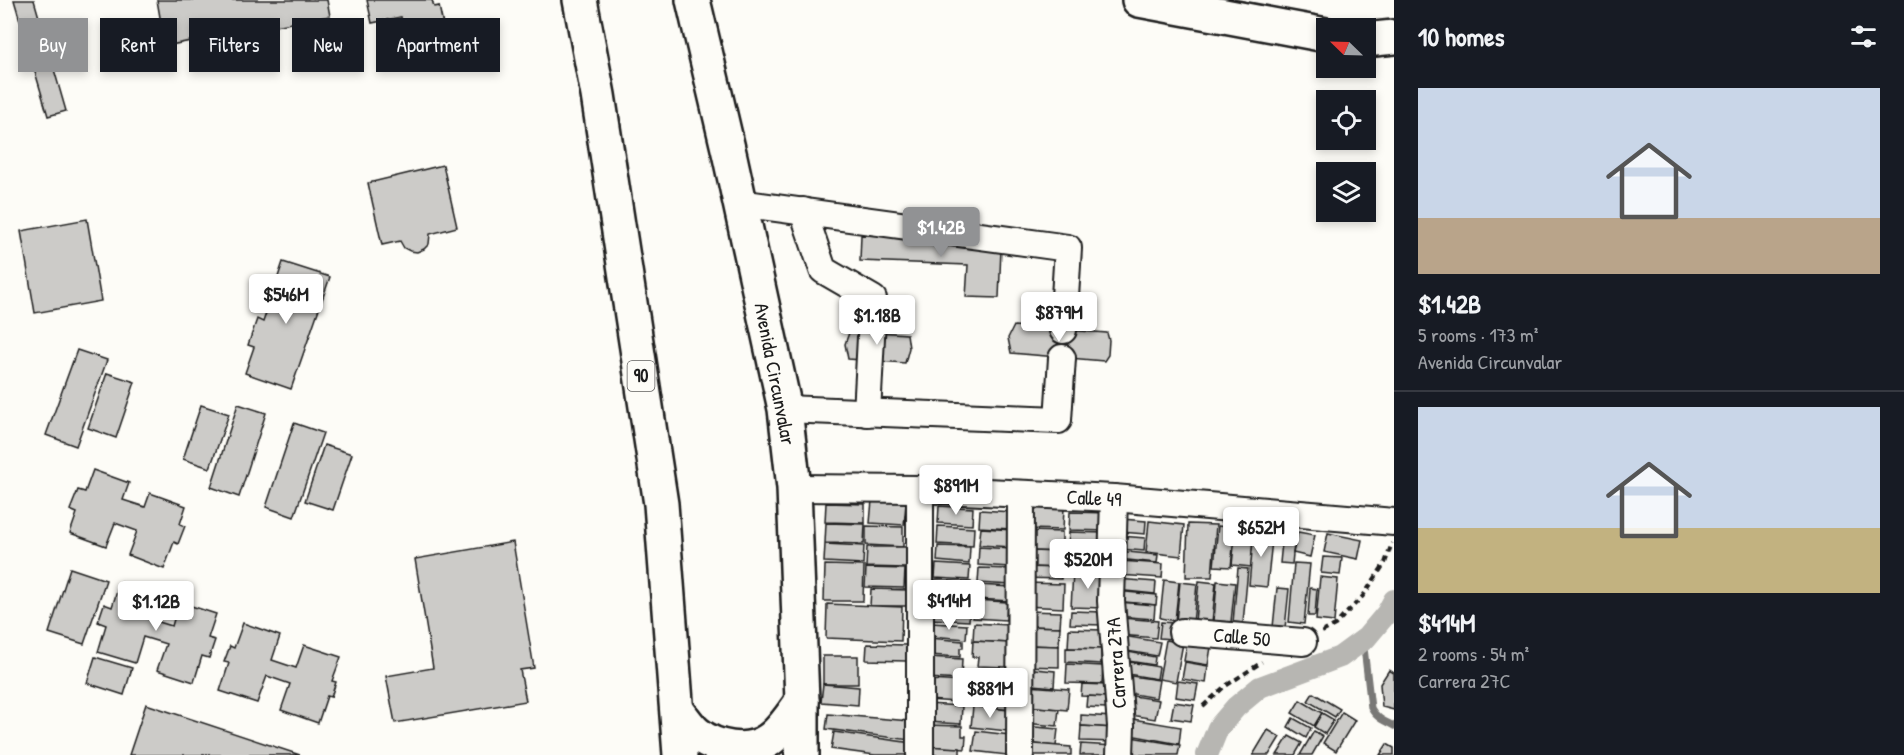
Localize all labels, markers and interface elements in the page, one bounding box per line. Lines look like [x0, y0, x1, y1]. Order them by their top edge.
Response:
chip: Buy [18, 18, 88, 72]
chip: Rent [100, 18, 177, 72]
chip: Filters [189, 18, 280, 72]
chip: New [292, 18, 364, 72]
chip: Apartment [376, 18, 500, 72]
north arrow [1316, 18, 1376, 78]
map controls [1316, 18, 1376, 222]
text: 10 homes [1418, 19, 1505, 54]
icon: filters [1847, 20, 1880, 53]
button: locate [1316, 90, 1376, 150]
icon: home [1595, 127, 1703, 235]
button: layers [1316, 162, 1376, 222]
pin: $1.42B [892, 207, 990, 258]
text: $1.42B [917, 213, 965, 240]
pin: $546M [244, 274, 328, 325]
text: $546M [263, 280, 309, 307]
text: $1.42B [1418, 286, 1481, 321]
pin: $879M [1017, 292, 1101, 343]
pin: $1.18B [828, 295, 926, 346]
text: $879M [1035, 298, 1083, 325]
street label: Avenida Circunvalar [748, 301, 803, 448]
text: $1.18B [853, 301, 901, 328]
text: 5 rooms · 173 m² [1418, 321, 1538, 348]
text: Avenida Circunvalar [1418, 348, 1562, 375]
road number: 90 [628, 361, 654, 391]
icon: home [1595, 446, 1703, 554]
pin: $891M [914, 465, 998, 516]
text: $891M [933, 471, 979, 498]
street label: Calle 49 [1066, 483, 1122, 512]
pin: $652M [1219, 507, 1303, 558]
text: $652M [1237, 513, 1285, 540]
pin: $520M [1046, 539, 1130, 590]
text: $520M [1064, 545, 1112, 572]
pin: $414M [907, 580, 991, 631]
pin: $1.12B [107, 581, 205, 632]
text: $414M [927, 586, 971, 613]
text: $1.12B [132, 587, 180, 614]
text: $414M [1418, 605, 1476, 640]
street label: Carrera 27A [1099, 616, 1132, 710]
street label: Calle 50 [1212, 621, 1272, 652]
text: 2 rooms · 54 m² [1418, 640, 1529, 667]
text: Carrera 27C [1418, 667, 1511, 694]
pin: $881M [948, 668, 1032, 719]
text: $881M [967, 674, 1013, 701]

